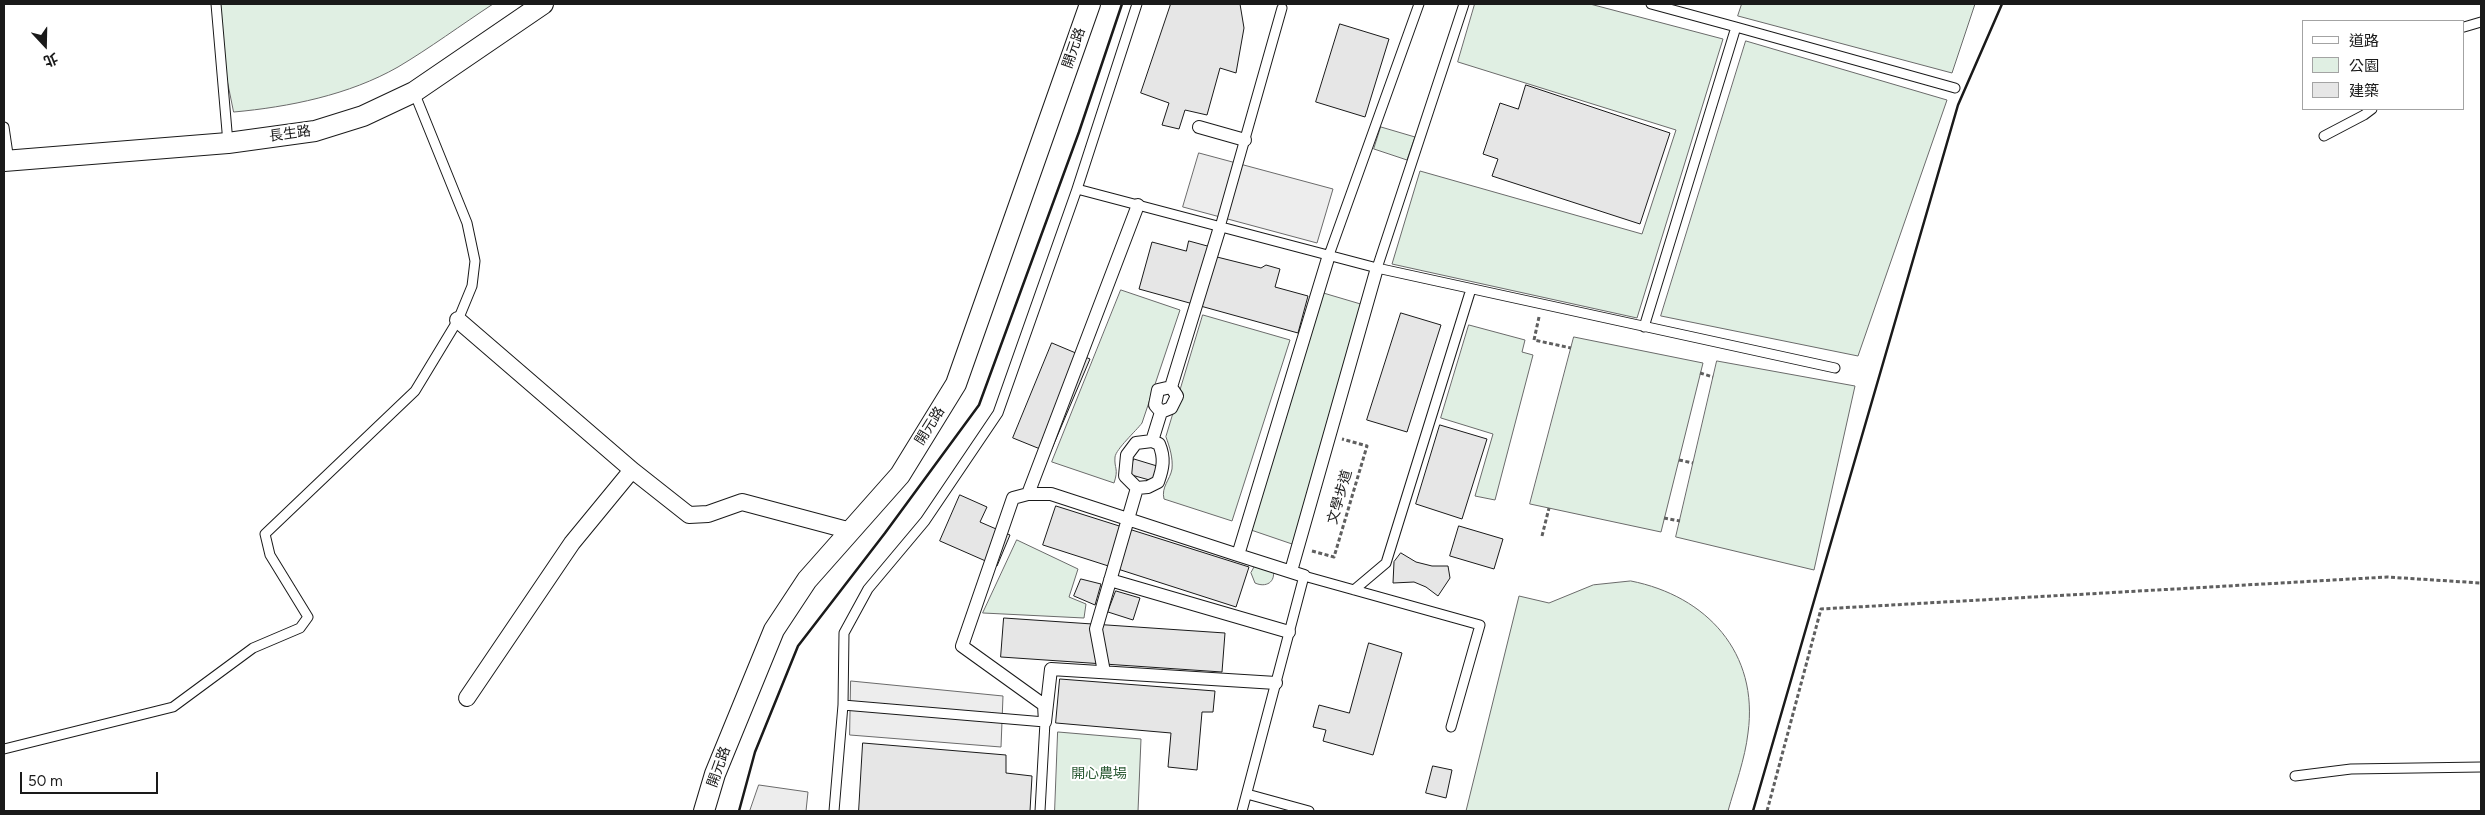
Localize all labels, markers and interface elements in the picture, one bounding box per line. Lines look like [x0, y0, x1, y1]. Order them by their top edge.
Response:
north arrow [20, 20, 70, 70]
legend [2302, 20, 2465, 110]
street label: 開元路 [1059, 25, 1089, 71]
text: 道路 [2349, 32, 2379, 50]
text: 北 [41, 49, 60, 70]
text: 公園 [2349, 57, 2379, 75]
text: 建築 [2349, 82, 2379, 100]
street label: 長生路 [268, 123, 312, 145]
street label: 開元路 [912, 404, 948, 448]
street label: 文學步道 [1324, 468, 1356, 526]
street label: 開元路 [704, 744, 734, 790]
scale bar [22, 762, 160, 794]
park label: 開心農場 [1071, 766, 1127, 782]
text: 50 m [28, 772, 63, 790]

